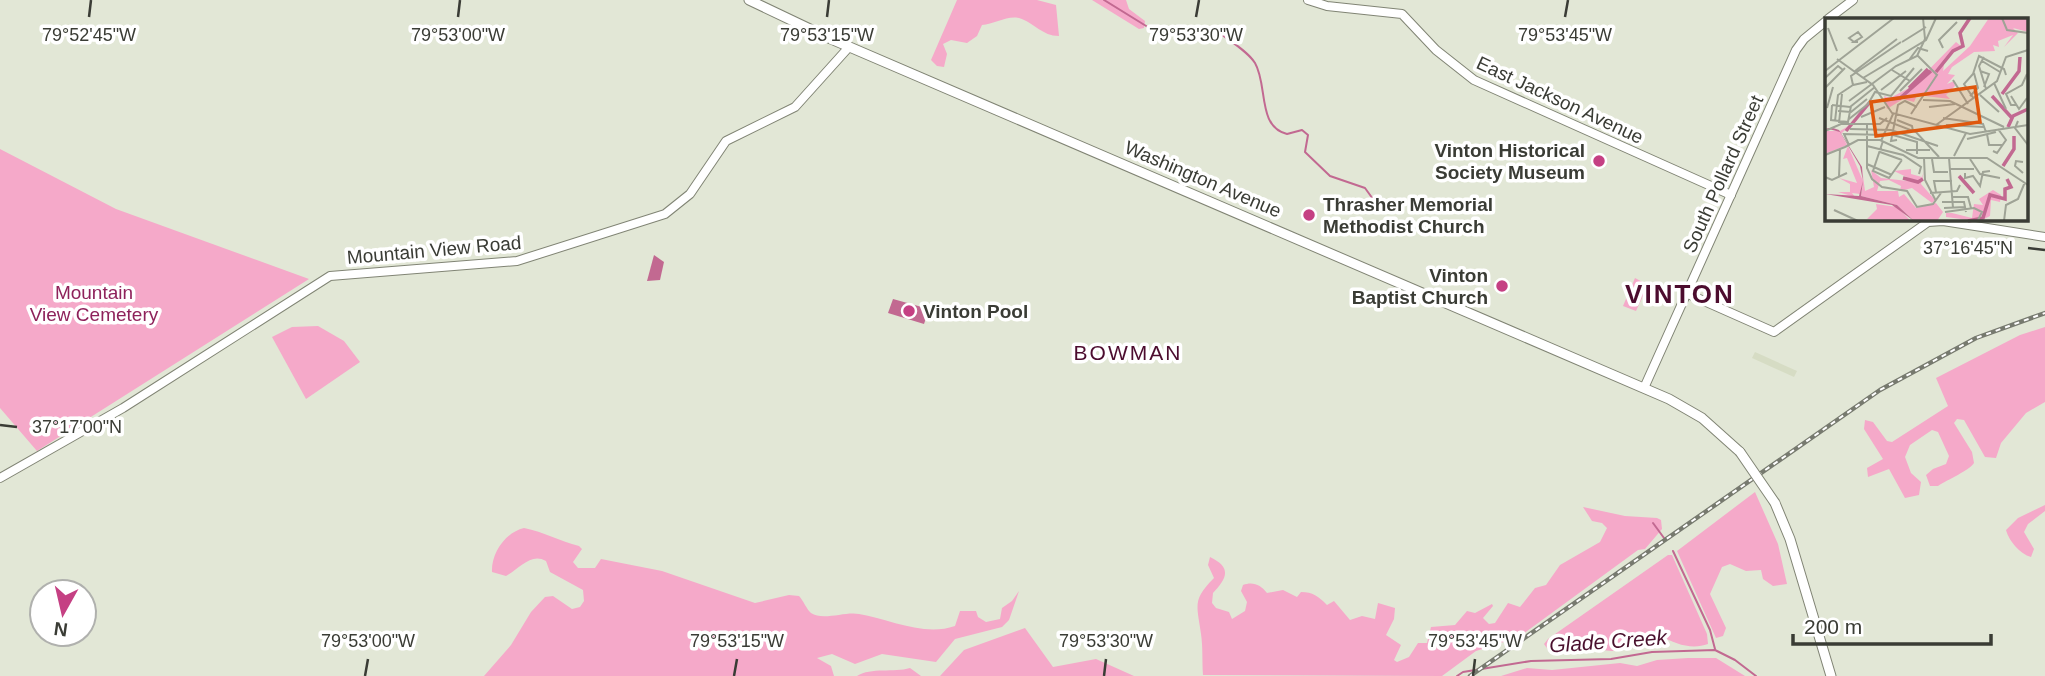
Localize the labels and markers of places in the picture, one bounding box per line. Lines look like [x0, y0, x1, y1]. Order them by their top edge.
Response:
place label: Vinton Historical Society Museum [1434, 140, 1585, 183]
marker: Vinton Historical Society Museum [1591, 153, 1607, 169]
place label: Thrasher Memorial Methodist Church [1323, 194, 1493, 237]
marker: Thrasher Memorial Methodist Church [1301, 207, 1317, 223]
place label: Vinton Baptist Church [1352, 265, 1488, 308]
marker: Vinton Baptist Church [1494, 278, 1510, 294]
place label: Vinton Pool [923, 301, 1028, 322]
marker: Vinton Pool [901, 303, 917, 319]

